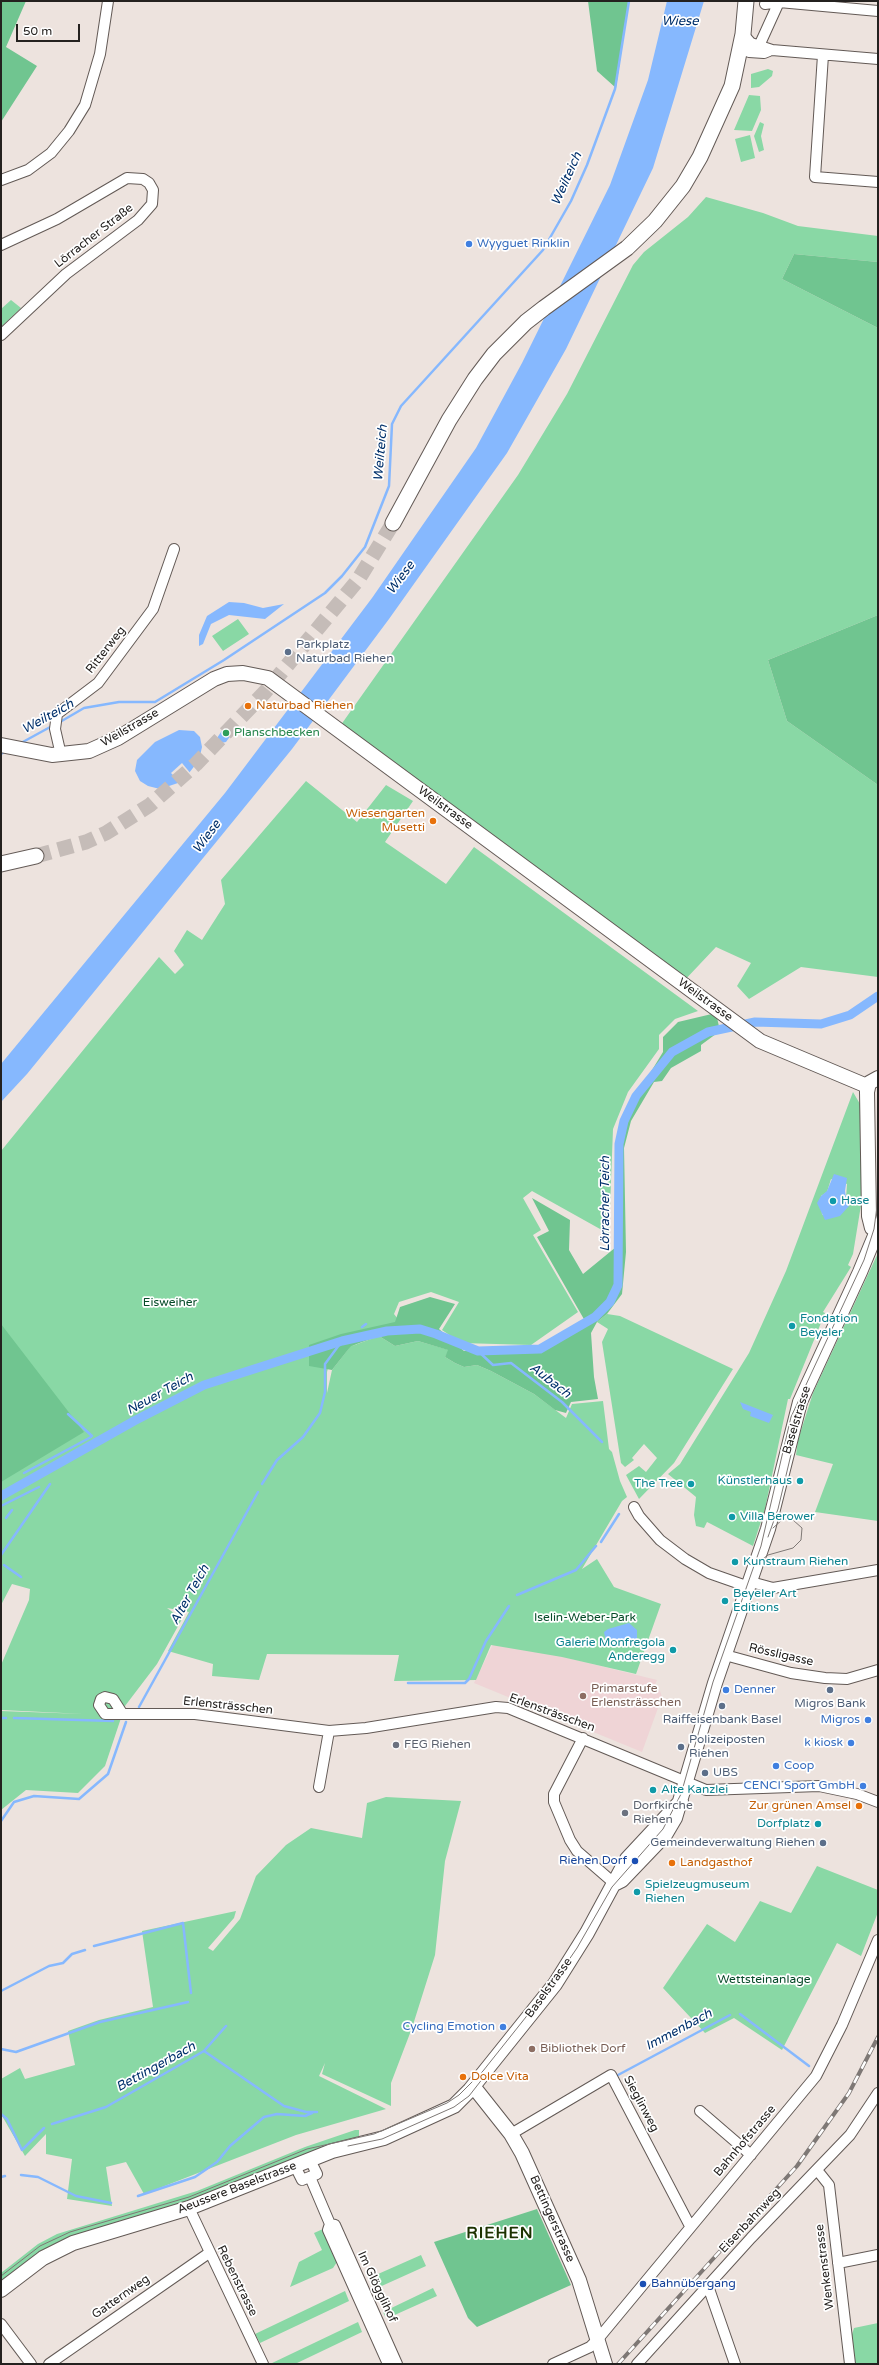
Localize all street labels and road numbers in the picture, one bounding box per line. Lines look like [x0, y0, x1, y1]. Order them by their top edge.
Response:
street label: Lörracher Straße [52, 201, 136, 271]
street label: Ritterweg [83, 624, 129, 676]
street label: Weilstrasse [99, 706, 161, 750]
street label: Weilstrasse [415, 783, 475, 833]
street label: Weilstrasse [675, 975, 735, 1025]
street label: Baselstrasse [780, 1384, 814, 1456]
street label: Rössligasse [747, 1641, 815, 1669]
street label: Erlensträsschen [507, 1691, 597, 1735]
street label: Erlensträsschen [182, 1694, 274, 1718]
street label: Baselstrasse [522, 1955, 576, 2021]
street label: Sieglinweg [620, 2073, 662, 2135]
street label: Bahnhofstrasse [711, 2102, 779, 2180]
street label: Aeussere Baselstrasse [176, 2159, 298, 2217]
street label: Bettingerstrasse [526, 2173, 578, 2265]
street label: Eisenbahnweg [716, 2186, 784, 2256]
street label: Wenkenstrasse [813, 2223, 837, 2311]
street label: Rebenstrasse [214, 2243, 260, 2319]
street label: Im Glögglihof [354, 2249, 400, 2325]
street label: Gatternweg [89, 2272, 153, 2322]

